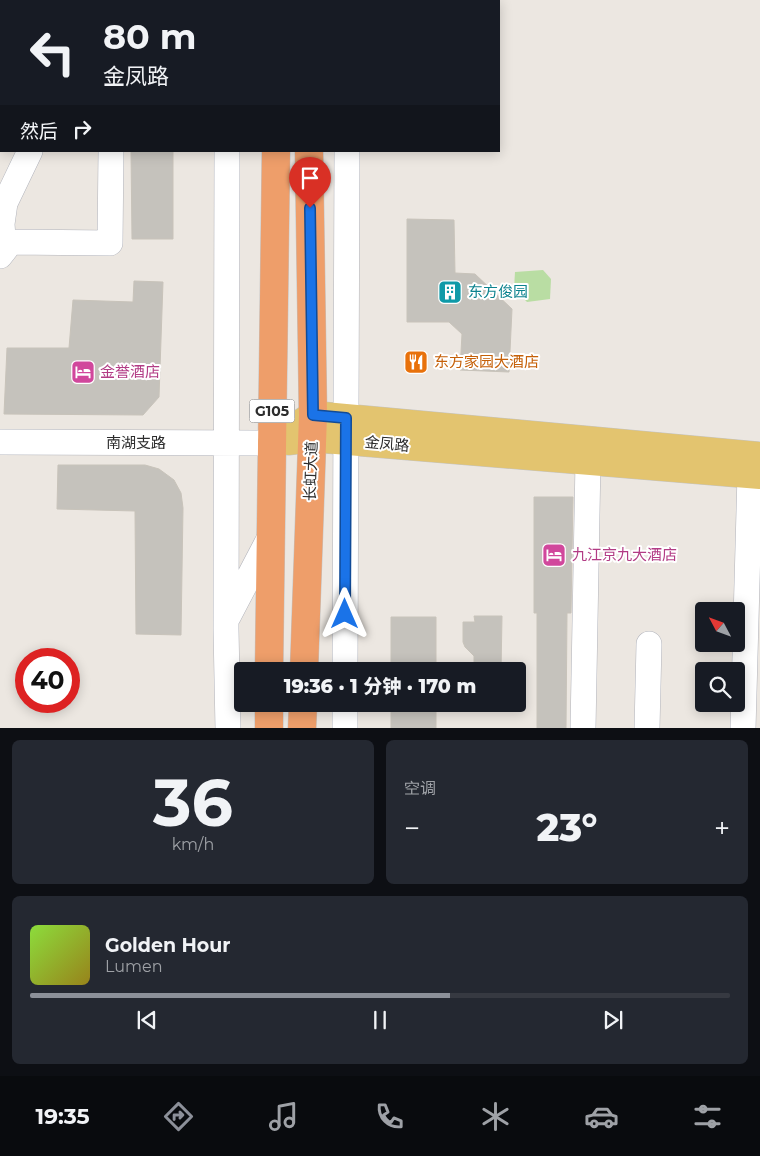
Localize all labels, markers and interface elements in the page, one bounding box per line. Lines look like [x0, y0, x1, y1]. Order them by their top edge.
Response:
text: 80 m [103, 15, 197, 58]
icon: left [20, 20, 85, 85]
text: 金凤路 [103, 63, 169, 90]
icon: right [68, 115, 96, 143]
text: 然后 [20, 120, 58, 143]
pin [289, 157, 331, 208]
icon: arrive [296, 164, 324, 192]
building icon: 东方俊园 [437, 279, 463, 305]
place label: 东方俊园 [468, 282, 528, 301]
restaurant icon: 东方家园大酒店 [403, 349, 429, 375]
place label: 东方家园大酒店 [434, 352, 539, 371]
hotel icon: 金誉酒店 [70, 359, 96, 385]
place label: 金誉酒店 [100, 362, 160, 381]
road number: G105 [250, 400, 294, 422]
street label: 金凤路 [364, 432, 410, 455]
street label: 南湖支路 [106, 433, 166, 452]
street label: 长虹大道 [300, 441, 321, 501]
hotel icon: 九江京九大酒店 [541, 542, 567, 568]
place label: 九江京九大酒店 [572, 545, 677, 564]
position arrow [318, 587, 370, 639]
north arrow [695, 602, 745, 652]
map controls [695, 602, 745, 712]
speed limit sign: 40 [15, 648, 80, 713]
button: search [695, 662, 745, 712]
text: 19:36 · 1 分钟 · 170 m [284, 675, 476, 698]
text: 36 [153, 763, 233, 842]
text: 空调 [404, 779, 436, 798]
text: 23° [537, 804, 597, 851]
text: − [404, 811, 420, 845]
text: + [714, 811, 730, 845]
text: km/h [172, 835, 214, 854]
text: Golden Hour [105, 934, 231, 957]
text: Lumen [105, 957, 163, 976]
icon: previous [133, 1006, 161, 1034]
icon: pause [366, 1006, 394, 1034]
icon: next [599, 1006, 627, 1034]
icon: directions [161, 1099, 196, 1134]
icon: music [266, 1099, 301, 1134]
icon: phone [372, 1099, 407, 1134]
icon: climate [478, 1099, 513, 1134]
icon: car [584, 1099, 619, 1134]
icon: filters [690, 1099, 725, 1134]
text: 19:35 [35, 1103, 90, 1130]

